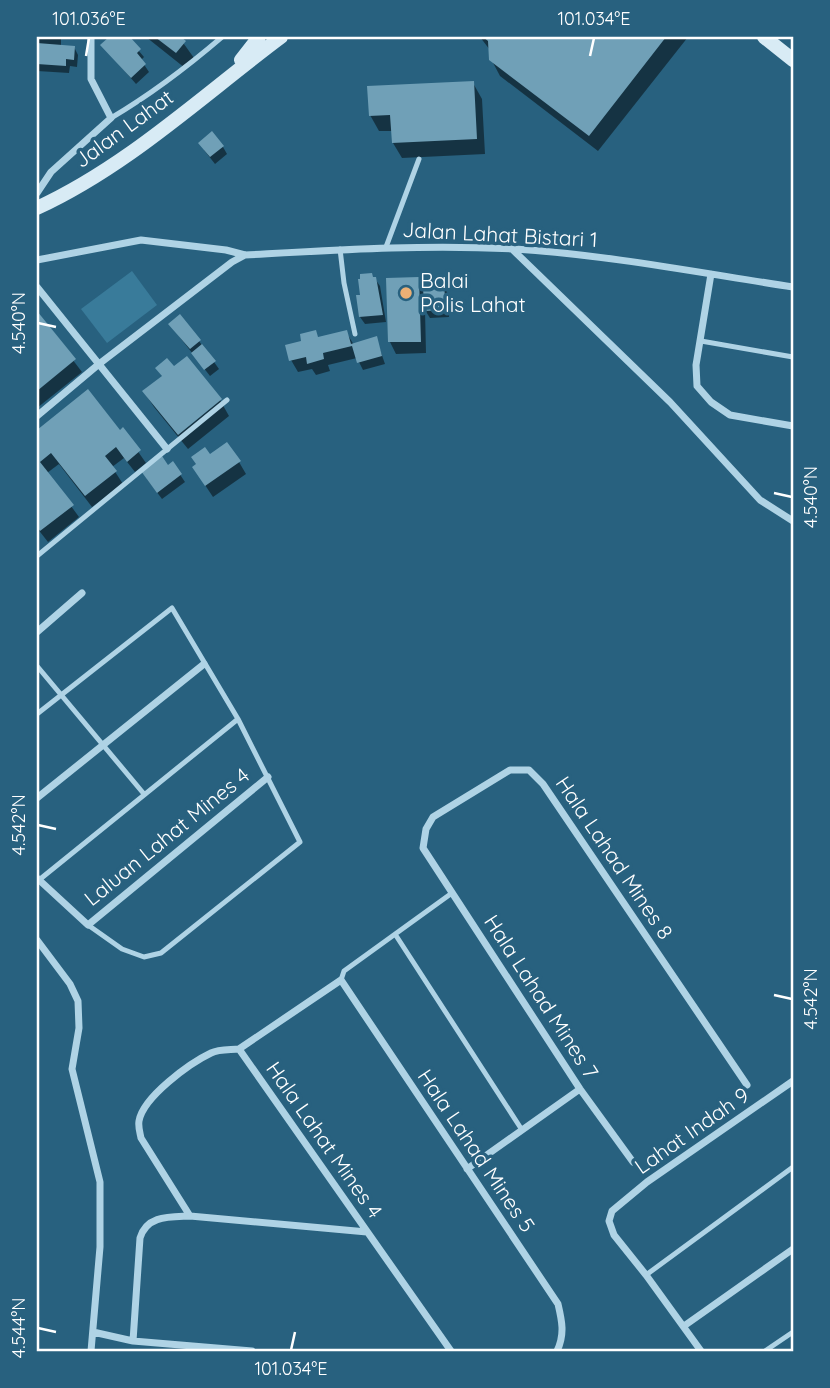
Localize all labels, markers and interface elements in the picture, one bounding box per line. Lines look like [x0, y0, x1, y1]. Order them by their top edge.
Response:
text: 101.036°E [52, 7, 126, 30]
text: 101.034°E [557, 7, 631, 30]
street label: Jalan Lahat [69, 84, 178, 173]
street label: Jalan Lahat Bistari 1 [402, 216, 598, 252]
place label: Balai Polis Lahat [420, 267, 526, 317]
marker: Balai Polis Lahat [398, 285, 414, 301]
text: 4.540°N [7, 292, 30, 354]
text: 4.540°N [799, 466, 822, 528]
street label: Laluan Lahat Mines 4 [78, 762, 254, 911]
street label: Hala Lahad Mines 8 [551, 771, 679, 944]
text: 4.542°N [7, 794, 30, 856]
street label: Hala Lahad Mines 7 [479, 910, 605, 1084]
text: 4.542°N [799, 968, 822, 1030]
street label: Hala Lahat Mines 4 [261, 1056, 389, 1223]
street label: Hala Lahad Mines 5 [413, 1064, 541, 1237]
street label: Lahat Indah 9 [629, 1081, 754, 1179]
text: 4.544°N [7, 1298, 30, 1358]
text: 101.034°E [254, 1357, 328, 1380]

